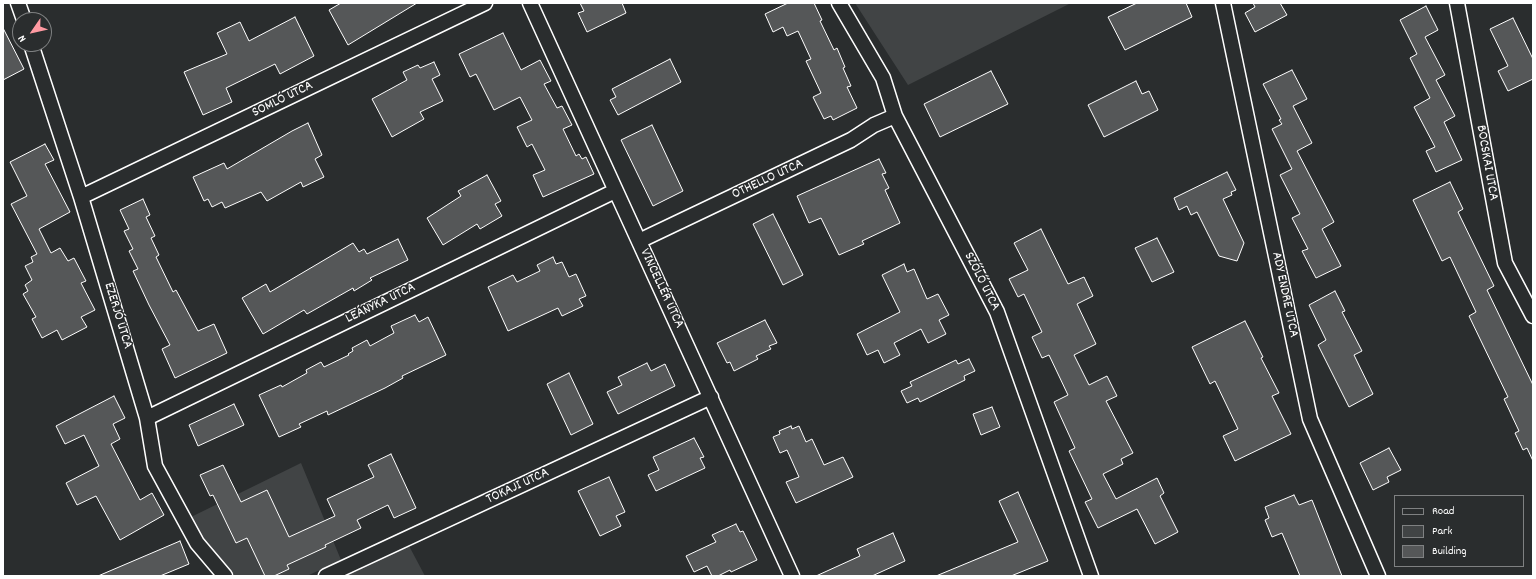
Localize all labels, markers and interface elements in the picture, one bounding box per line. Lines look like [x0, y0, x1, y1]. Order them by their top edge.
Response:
north arrow [12, 12, 52, 52]
text: N [15, 31, 31, 45]
street label: SOMLÓ UTCA [250, 78, 316, 122]
street label: BOCSKAI UTCA [1471, 124, 1501, 202]
street label: OTHELLO UTCA [730, 156, 806, 204]
street label: VINCELLÉR UTCA [635, 246, 687, 332]
street label: SZŐLŐ UTCA [959, 250, 1003, 314]
street label: ADY ENDRE UTCA [1267, 251, 1301, 339]
street label: LEÁNYKA UTCA [343, 280, 419, 328]
street label: EZERJÓ UTCA [99, 281, 135, 351]
street label: TOKAJI UTCA [484, 465, 552, 509]
legend [1394, 495, 1524, 567]
text: Road [1432, 503, 1454, 520]
text: Park [1432, 523, 1452, 540]
text: Building [1432, 543, 1467, 560]

